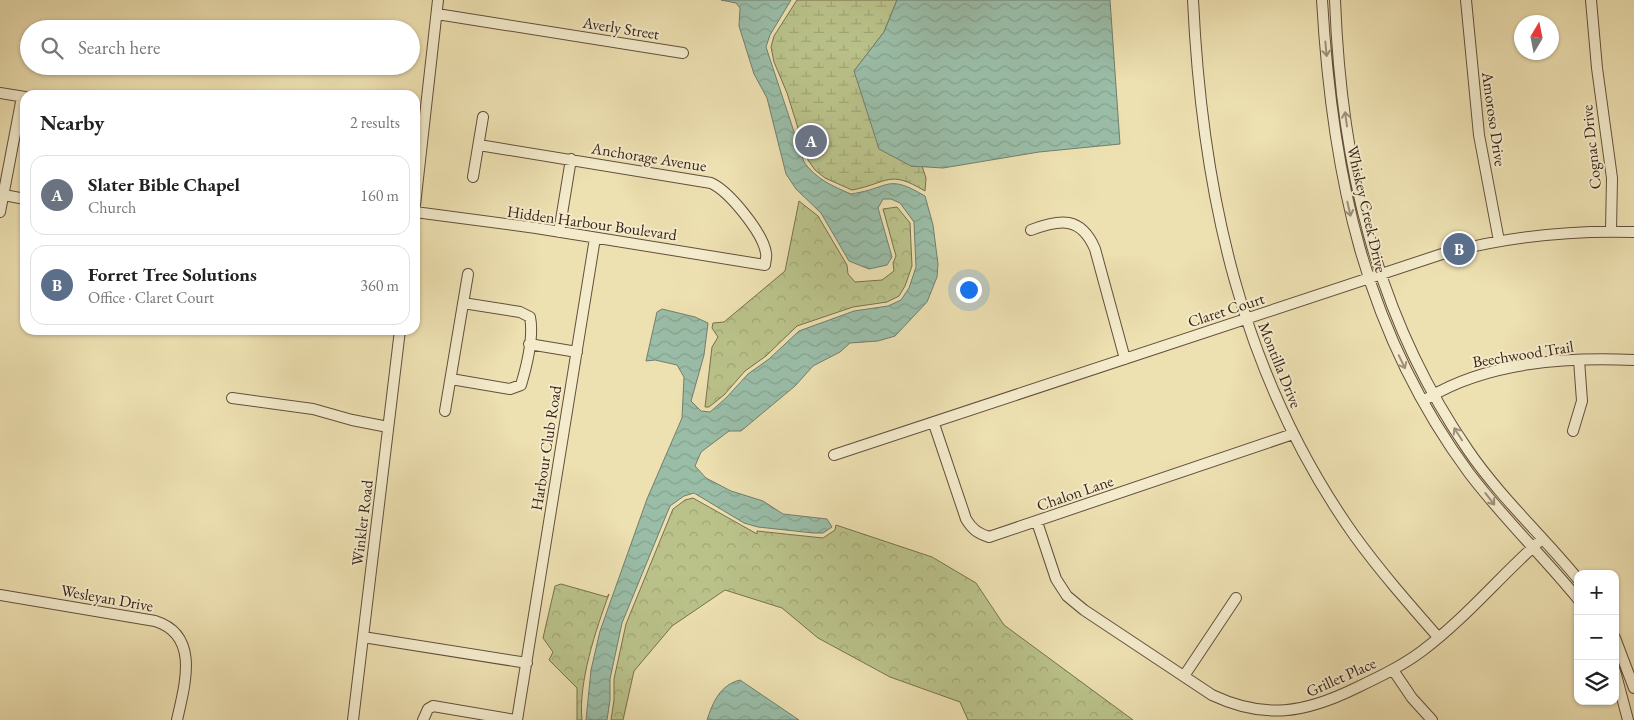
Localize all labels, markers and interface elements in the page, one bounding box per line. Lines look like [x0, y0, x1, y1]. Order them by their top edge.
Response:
street label: Averly Street [580, 11, 661, 44]
north arrow [1514, 15, 1559, 60]
search box [20, 20, 420, 75]
icon: search [38, 34, 66, 62]
text: Search here [78, 35, 160, 60]
one-way arrow [1321, 40, 1330, 56]
street label: Amoroso Drive [1477, 69, 1511, 168]
street label: Cognac Drive [1576, 104, 1606, 190]
text: Nearby [40, 109, 104, 136]
one-way arrow [1341, 111, 1351, 127]
text: 2 results [350, 112, 400, 133]
pin: A [795, 122, 827, 160]
street label: Anchorage Avenue [589, 137, 708, 176]
street label: Whiskey Creek Drive [1342, 143, 1392, 275]
text: Slater Bible Chapel [88, 172, 240, 197]
text: A [51, 185, 63, 206]
text: 160 m [360, 185, 399, 206]
text: Church [88, 197, 136, 218]
street label: Hidden Harbour Boulevard [506, 201, 679, 245]
one-way arrow [1345, 201, 1354, 217]
pin: B [1443, 230, 1475, 268]
text: Forret Tree Solutions [88, 262, 257, 287]
text: B [52, 275, 62, 296]
text: 360 m [360, 275, 399, 296]
your location [956, 277, 982, 303]
text: Office · Claret Court [88, 287, 214, 308]
street label: Claret Court [1185, 288, 1267, 332]
street label: Montilla Drive [1253, 319, 1307, 411]
street label: Beechwood Trail [1471, 336, 1575, 372]
one-way arrow [1398, 354, 1408, 369]
street label: Harbour Club Road [526, 383, 566, 512]
one-way arrow [1452, 427, 1463, 441]
street label: Chalon Lane [1034, 470, 1116, 516]
street label: Winkler Road [346, 478, 378, 567]
one-way arrow [1484, 492, 1495, 505]
map controls [1574, 570, 1619, 705]
button: + [1574, 570, 1619, 615]
street label: Wesleyan Drive [59, 580, 155, 616]
button: − [1574, 615, 1619, 660]
street label: Grillet Place [1303, 652, 1379, 702]
button: layers [1574, 660, 1619, 705]

